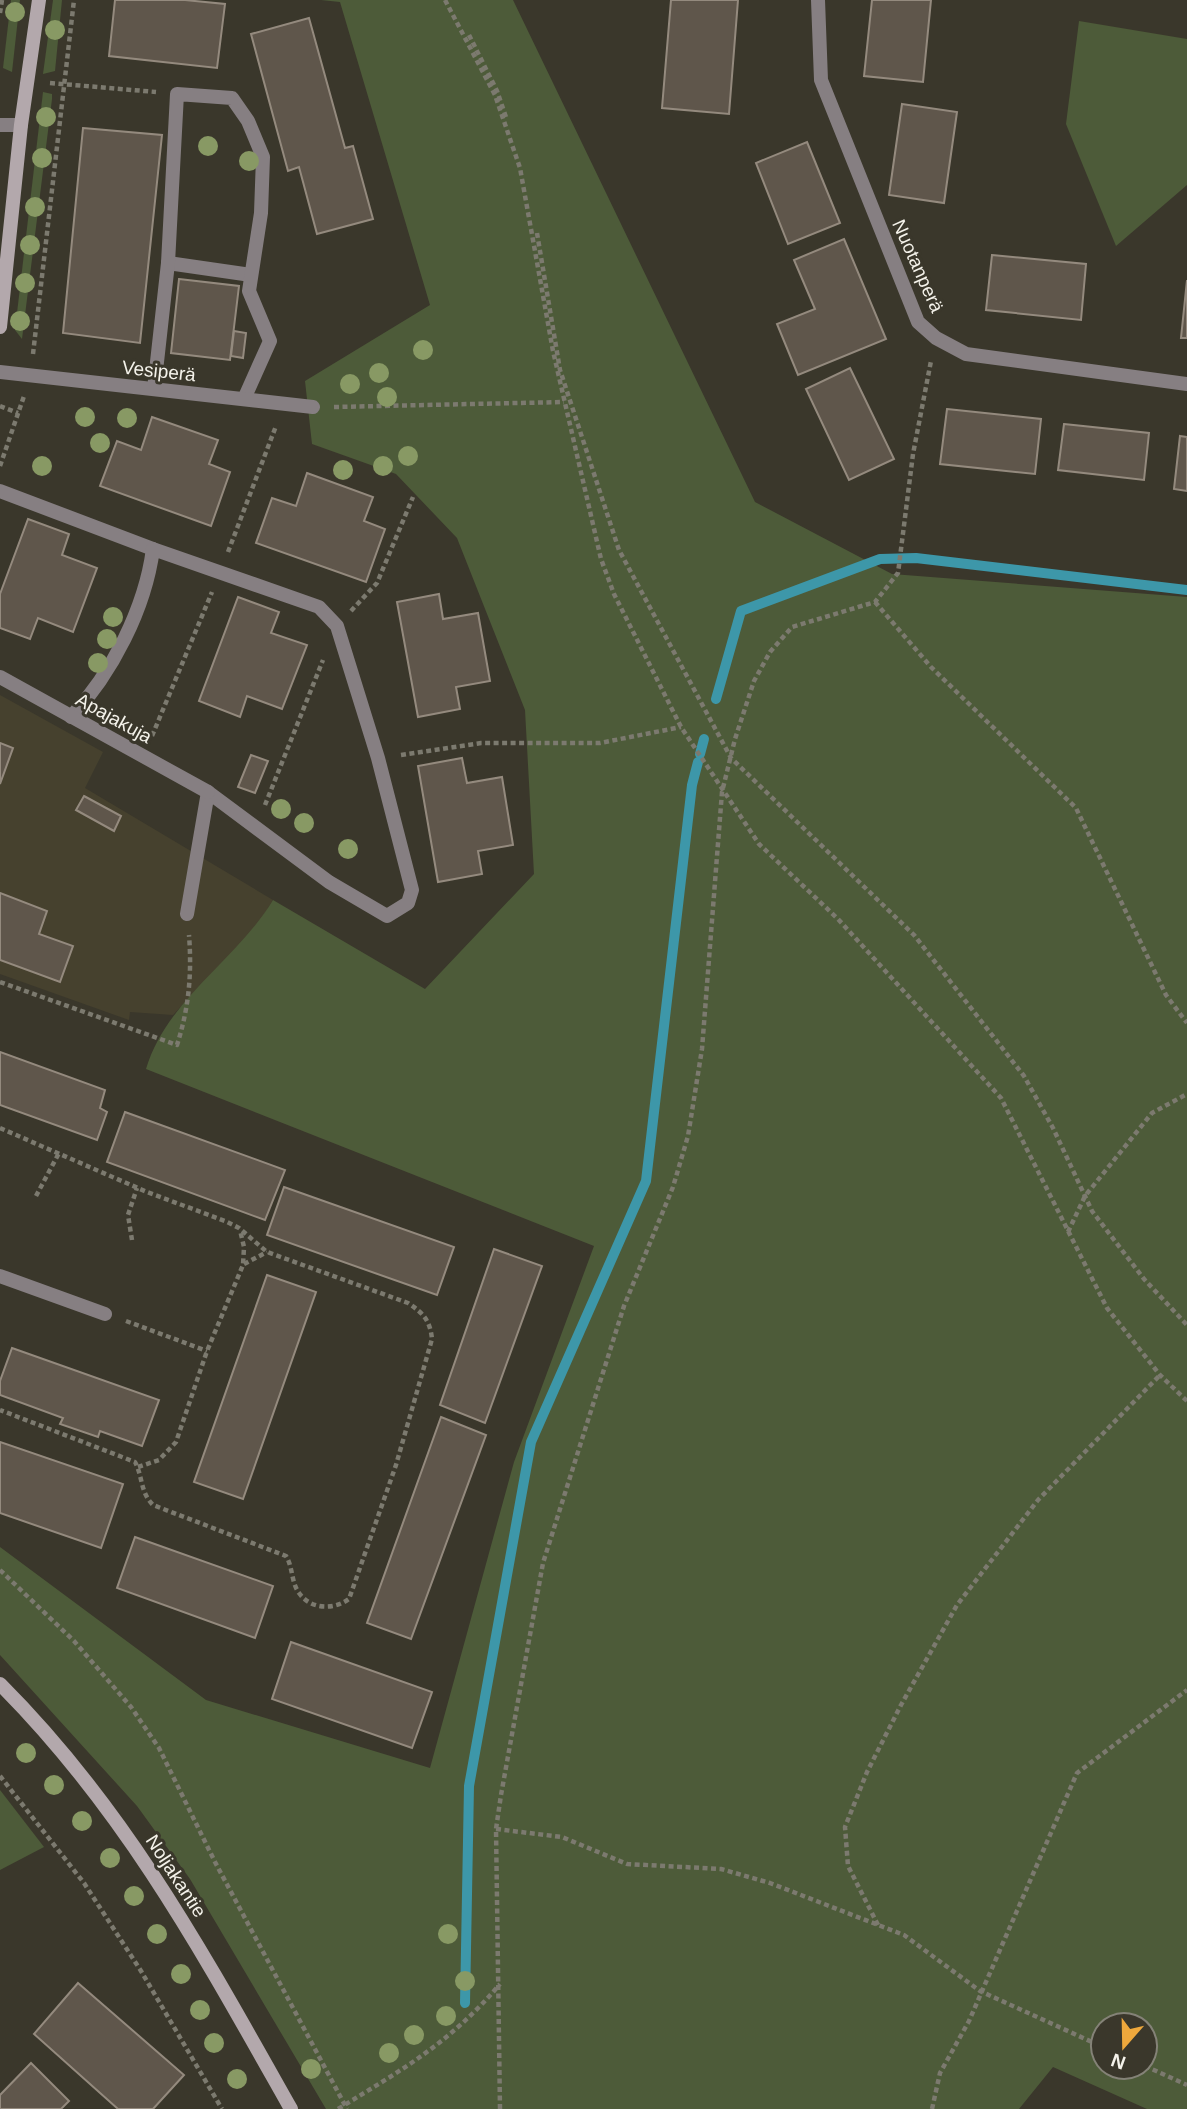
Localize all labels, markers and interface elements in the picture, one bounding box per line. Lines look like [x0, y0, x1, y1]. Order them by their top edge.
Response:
street label: Nuotanperä [888, 216, 948, 316]
street label: Vesiperä [121, 357, 197, 385]
street label: Apajakuja [72, 689, 156, 748]
street label: Noljakantie [142, 1831, 210, 1921]
north arrow [1089, 2011, 1159, 2081]
text: N [1108, 2049, 1128, 2074]

